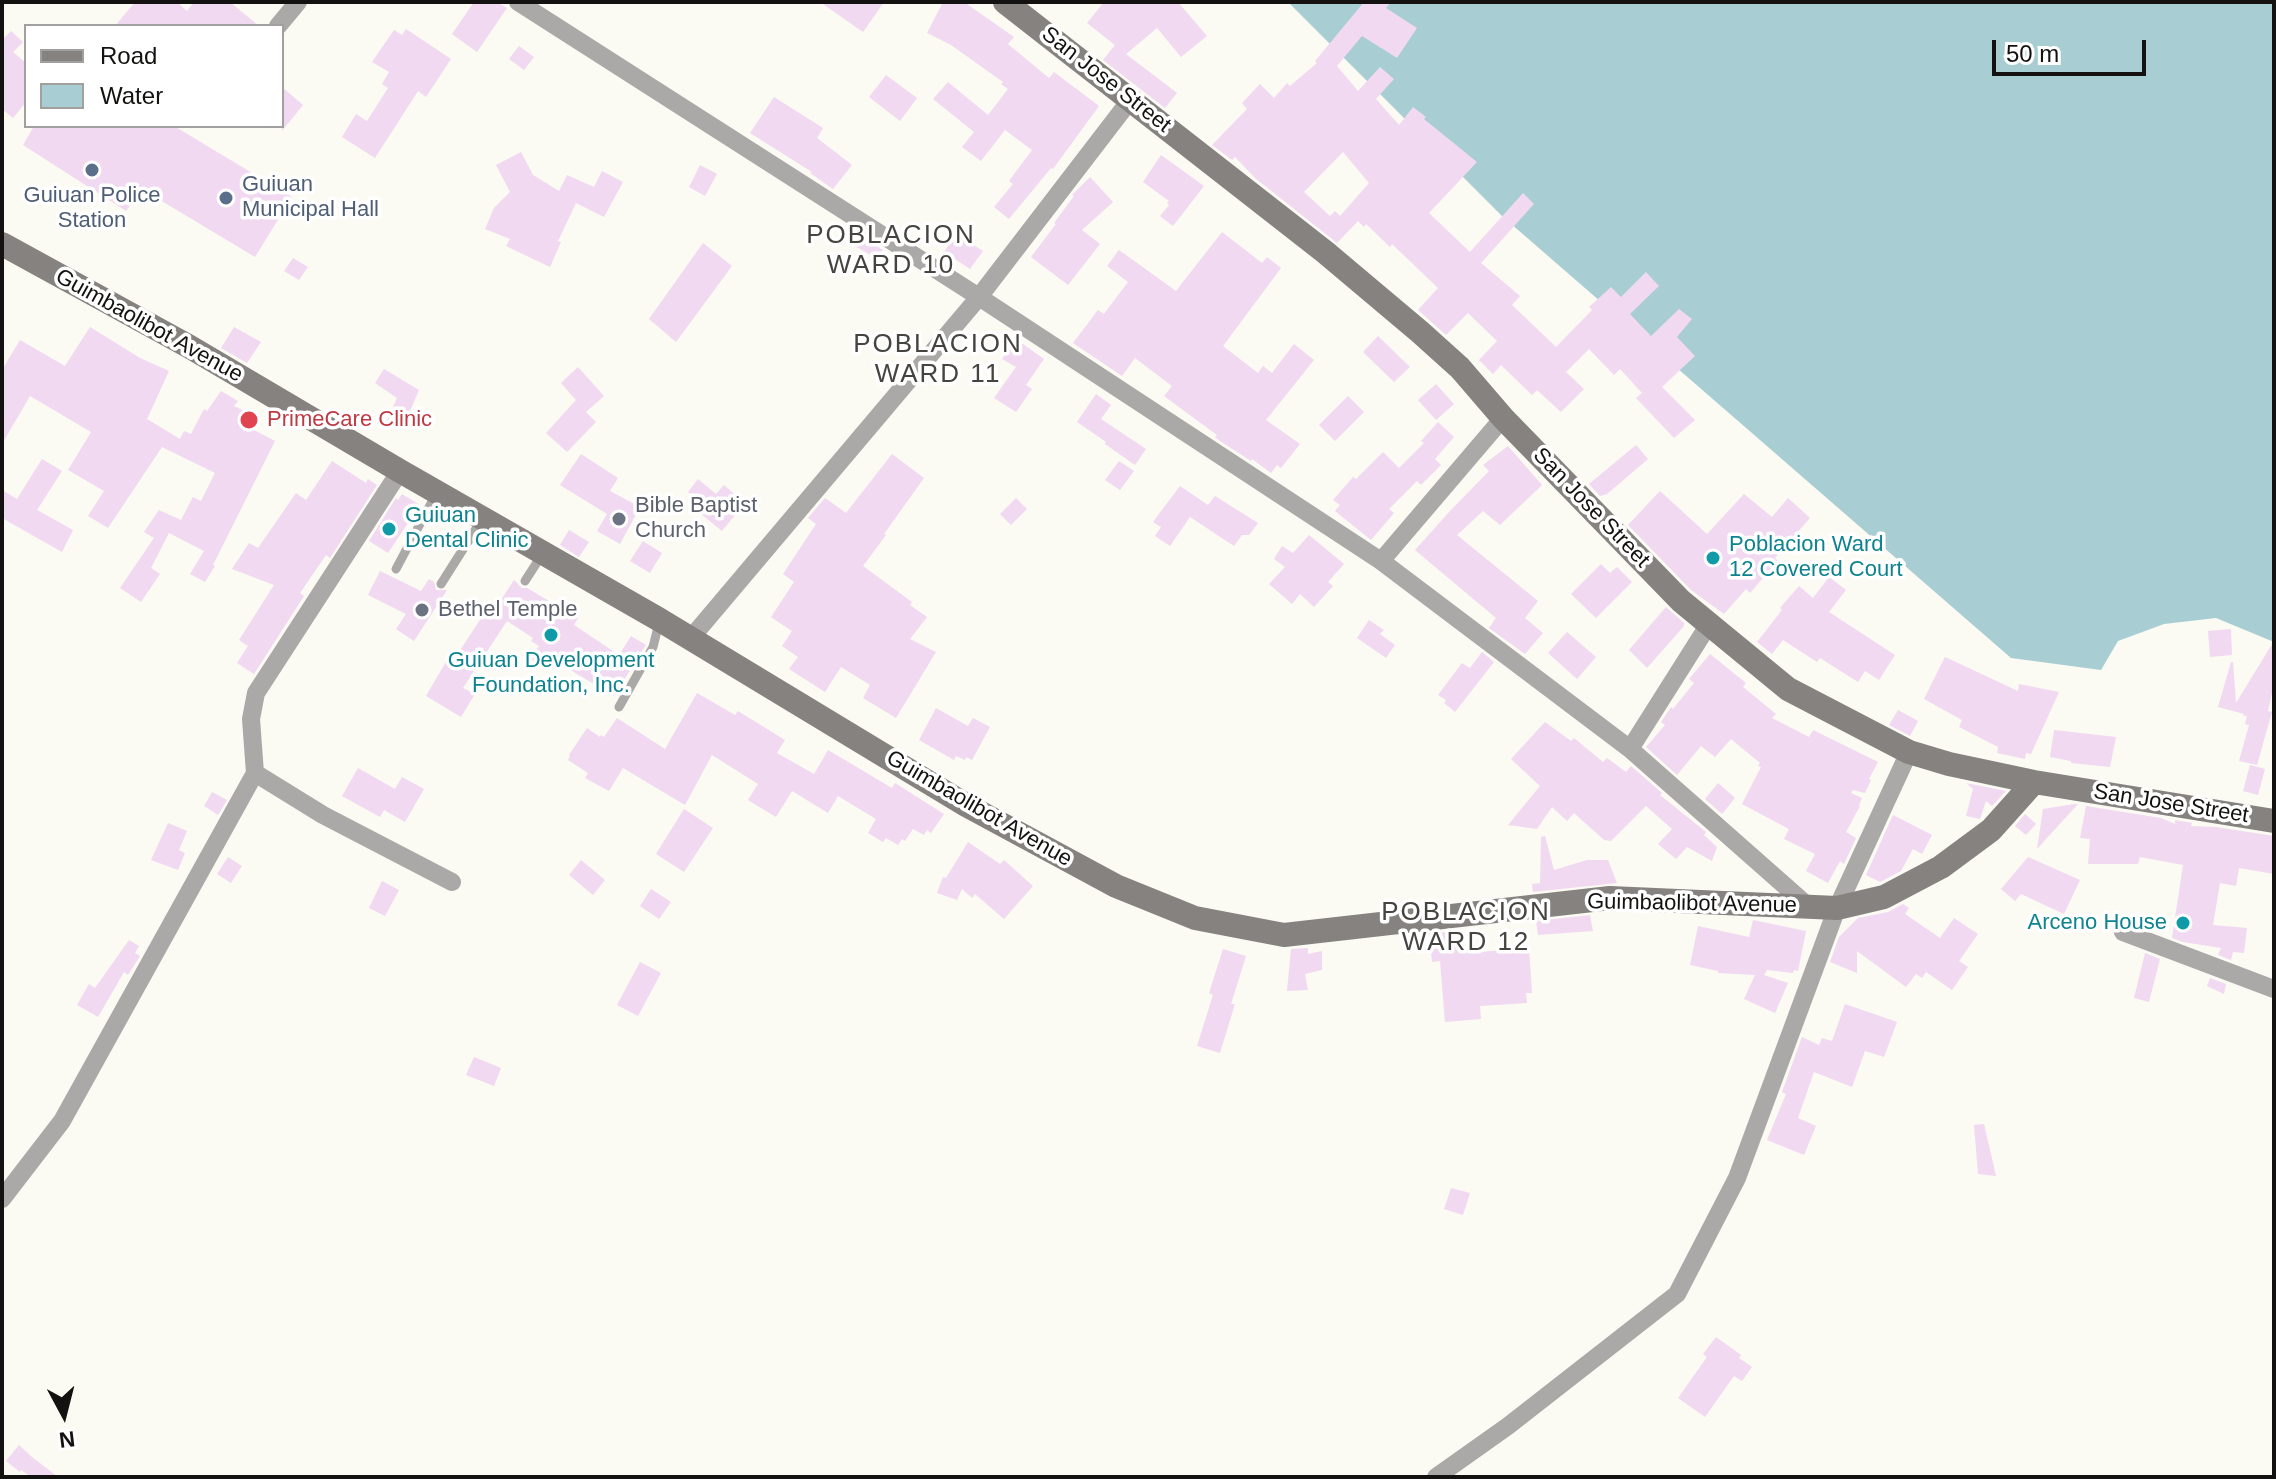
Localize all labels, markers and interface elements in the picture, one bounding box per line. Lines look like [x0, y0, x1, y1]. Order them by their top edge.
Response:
street label: San Jose Street [1036, 21, 1176, 139]
legend [24, 24, 284, 128]
scale bar [1996, 24, 2150, 74]
text: 50 m [2006, 40, 2059, 67]
text: Road [100, 42, 157, 69]
text: Water [100, 82, 163, 109]
marker: Guiuan Police Station [83, 161, 101, 179]
place label: Guiuan Municipal Hall [242, 172, 379, 224]
place label: Guiuan Police Station [24, 183, 160, 234]
marker: Guiuan Municipal Hall [217, 189, 235, 207]
district label: POBLACION WARD 10 [806, 220, 976, 282]
street label: Guimbaolibot Avenue [51, 264, 247, 388]
district label: POBLACION WARD 11 [853, 329, 1023, 390]
place label: PrimeCare Clinic [267, 407, 432, 433]
marker: PrimeCare Clinic [238, 409, 260, 431]
street label: San Jose Street [1527, 443, 1655, 573]
place label: Bible Baptist Church [635, 493, 757, 544]
place label: Guiuan Dental Clinic [405, 503, 528, 554]
marker: Bible Baptist Church [610, 510, 628, 528]
marker: Guiuan Dental Clinic [380, 520, 398, 538]
place label: Poblacion Ward 12 Covered Court [1729, 532, 1903, 584]
marker: Poblacion Ward 12 Covered Court [1704, 549, 1722, 567]
place label: Bethel Temple [438, 597, 577, 623]
marker: Bethel Temple [413, 601, 431, 619]
marker: Guiuan Development Foundation, Inc. [542, 626, 560, 644]
place label: Guiuan Development Foundation, Inc. [448, 648, 654, 700]
street label: Guimbaolibot Avenue [881, 745, 1077, 873]
street label: San Jose Street [2092, 779, 2250, 829]
street label: Guimbaolibot Avenue [1587, 889, 1797, 919]
district label: POBLACION WARD 12 [1381, 897, 1551, 958]
place label: Arceno House [2028, 910, 2167, 936]
marker: Arceno House [2174, 914, 2192, 932]
north arrow [24, 1375, 104, 1455]
text: N [58, 1426, 76, 1453]

